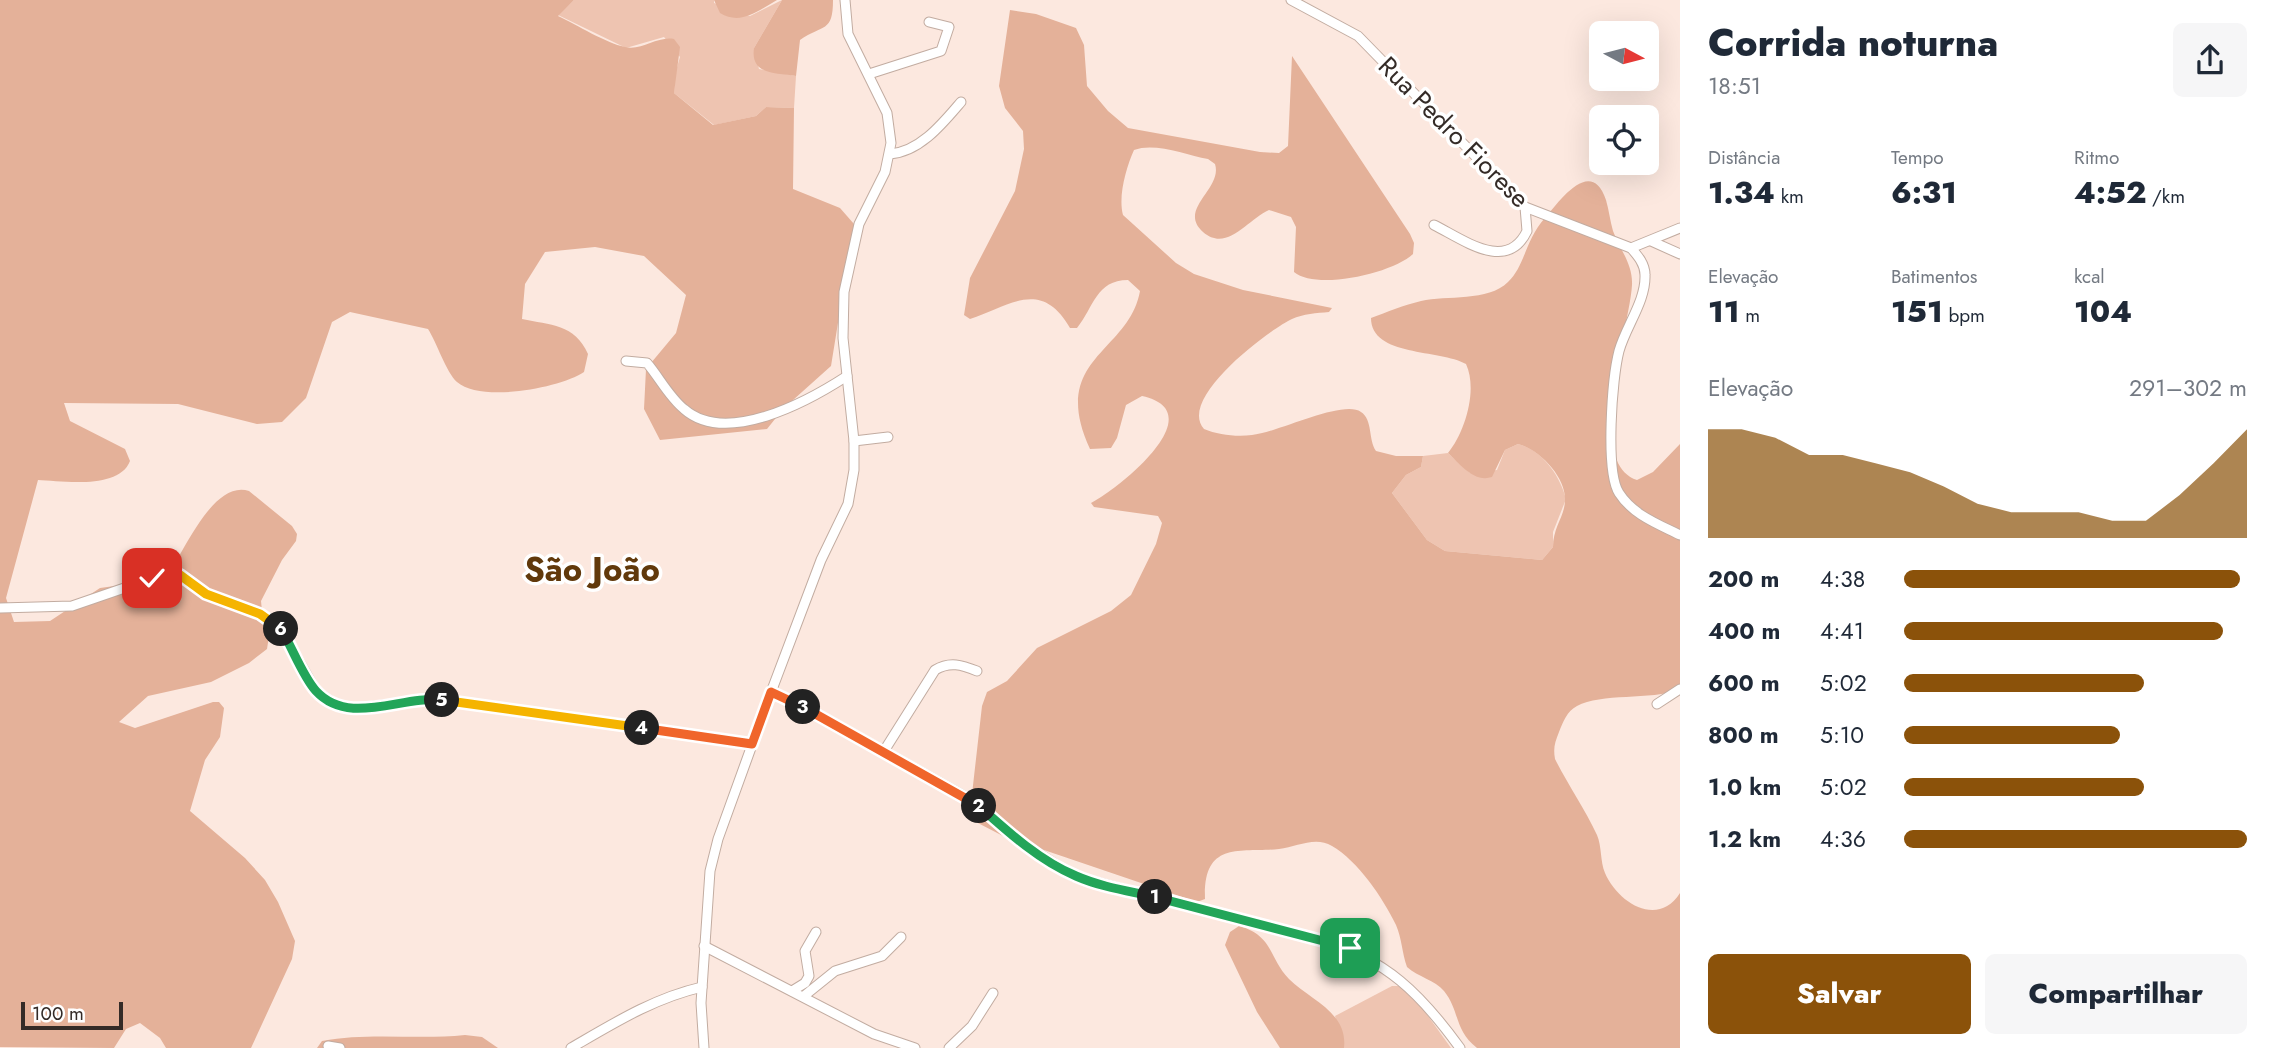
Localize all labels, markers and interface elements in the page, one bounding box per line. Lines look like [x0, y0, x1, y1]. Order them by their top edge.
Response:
text: Corrida noturna [1708, 15, 1998, 70]
north arrow [1589, 21, 1659, 91]
map controls [1589, 21, 1659, 175]
button: share [2173, 23, 2247, 97]
street label: Rua Pedro Fiorese [1370, 48, 1538, 216]
text: 18:51 [1708, 69, 1761, 103]
button: locate [1589, 105, 1659, 175]
text: Distância [1708, 144, 1780, 171]
text: Tempo [1891, 144, 1944, 171]
text: Ritmo [2074, 144, 2119, 171]
text: 1.34 [1708, 171, 1775, 214]
text: 6:31 [1891, 171, 1957, 214]
text: 4:52 [2074, 171, 2146, 214]
text: km [1775, 183, 1804, 210]
text: /km [2146, 183, 2185, 210]
text: Elevação [1708, 263, 1779, 290]
text: Batimentos [1891, 263, 1977, 290]
text: kcal [2074, 263, 2105, 290]
text: 11 [1708, 290, 1740, 333]
text: 151 [1891, 290, 1943, 333]
text: 104 [2074, 290, 2132, 333]
text: m [1740, 302, 1760, 329]
text: bpm [1943, 302, 1985, 329]
text: Elevação [1708, 371, 1793, 405]
text: 291–302 m [2129, 371, 2247, 405]
district label: São João [524, 546, 660, 593]
pin [122, 548, 182, 608]
icon: check [133, 559, 171, 597]
text: 200 m [1708, 562, 1779, 596]
text: 4:38 [1820, 562, 1865, 596]
pin: 6 [264, 612, 298, 646]
text: 400 m [1708, 614, 1780, 648]
text: 4:41 [1820, 614, 1864, 648]
text: 6 [274, 615, 287, 642]
text: 600 m [1708, 666, 1780, 700]
text: 5:02 [1820, 666, 1867, 700]
pin: 5 [424, 682, 460, 718]
text: 5 [435, 686, 448, 713]
pin: 3 [786, 690, 820, 724]
text: 3 [797, 693, 808, 720]
pin: 4 [624, 710, 660, 746]
text: 4 [635, 714, 648, 741]
text: 800 m [1708, 718, 1779, 752]
text: 5:10 [1820, 718, 1864, 752]
text: 1.0 km [1708, 770, 1781, 804]
text: 5:02 [1820, 770, 1867, 804]
pin: 2 [962, 788, 996, 824]
text: 2 [972, 792, 985, 819]
text: 1.2 km [1708, 822, 1781, 856]
text: 4:36 [1820, 822, 1866, 856]
pin: 1 [1138, 880, 1172, 914]
text: 1 [1150, 883, 1159, 910]
pin [1320, 918, 1380, 978]
icon: arrive [1331, 929, 1369, 967]
button: Salvar [1708, 954, 1971, 1034]
button: Compartilhar [1985, 954, 2247, 1034]
scale bar [21, 999, 122, 1031]
text: 100 m [32, 1000, 84, 1027]

